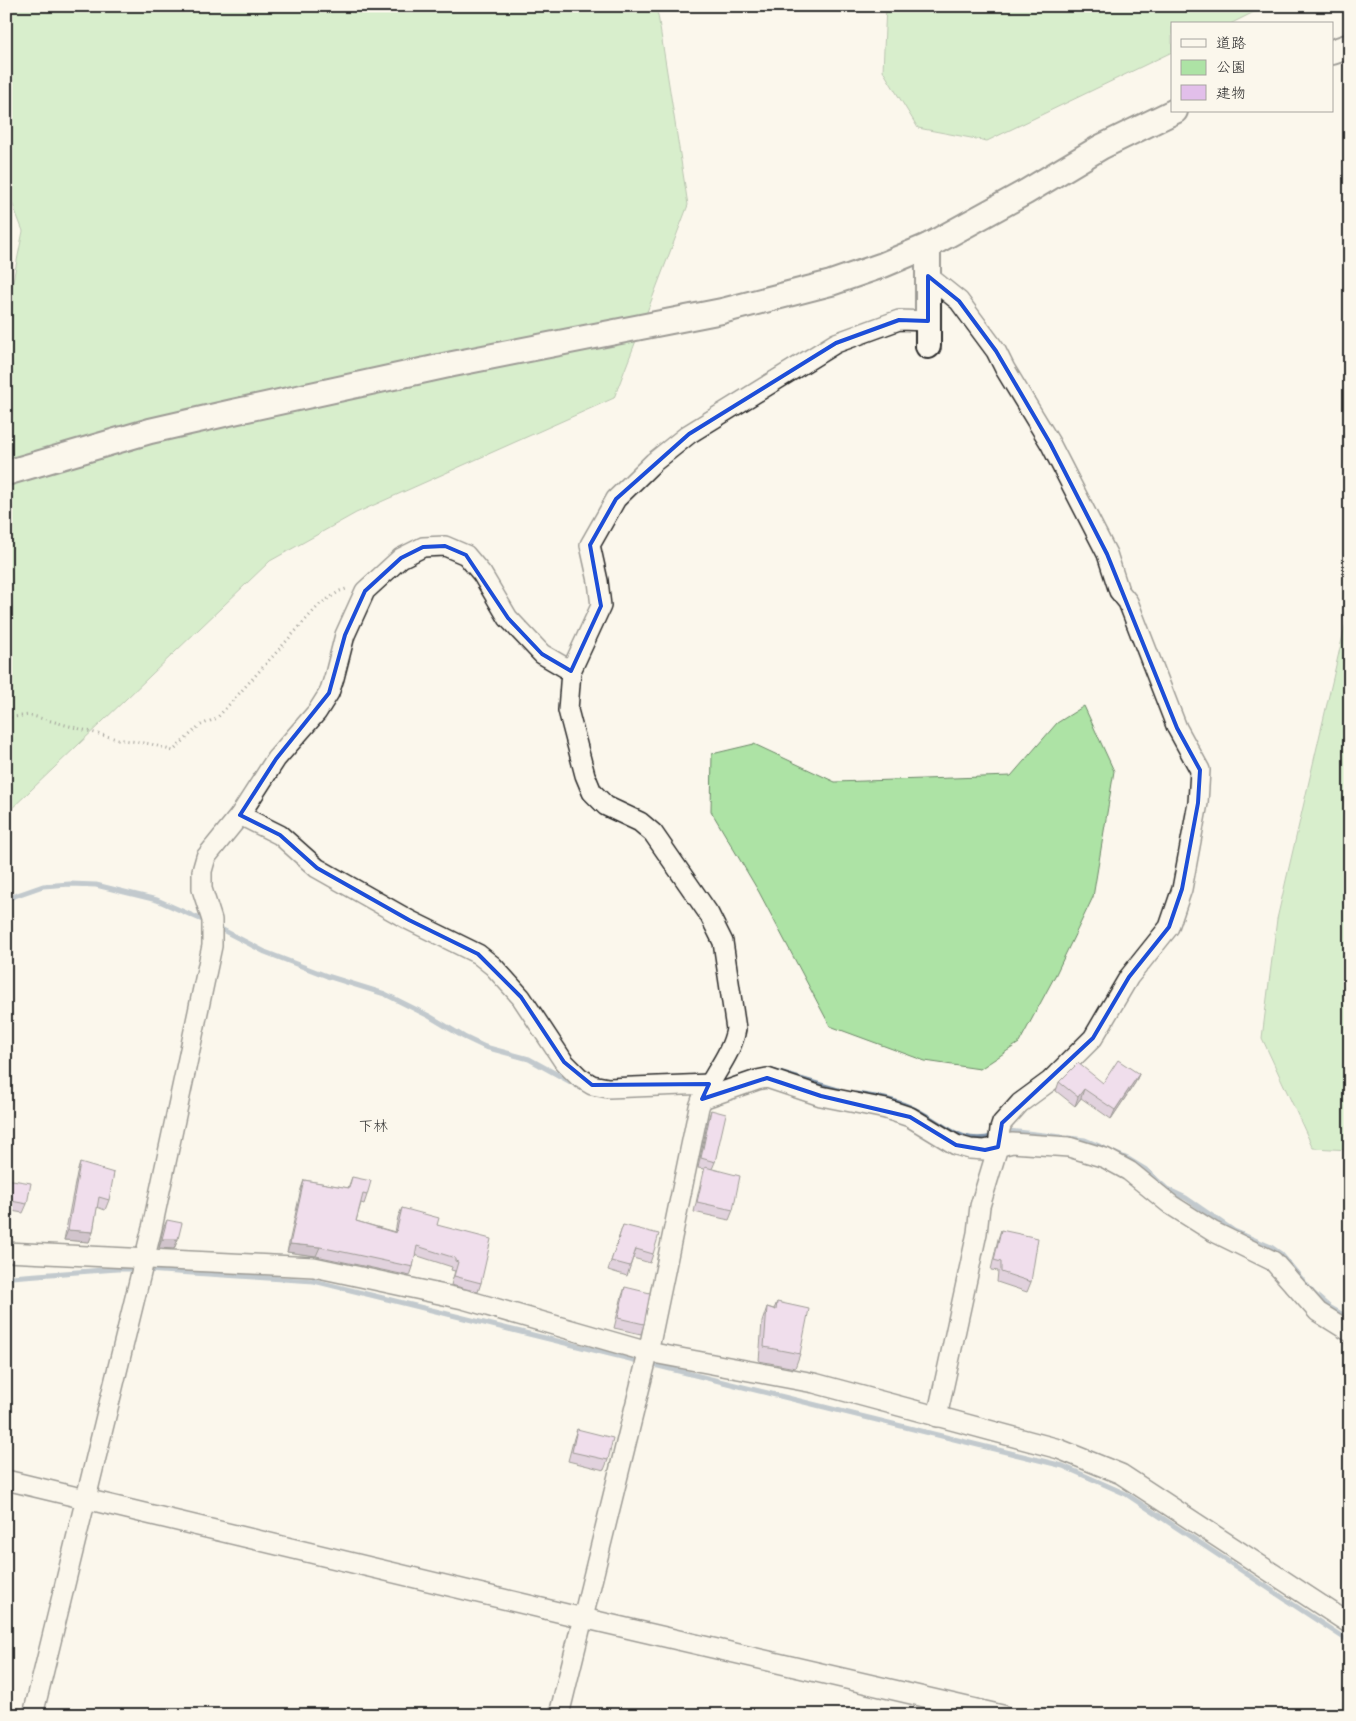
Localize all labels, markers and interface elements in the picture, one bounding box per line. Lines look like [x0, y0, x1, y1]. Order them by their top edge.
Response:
legend [1171, 22, 1334, 112]
text: 道路 [1216, 34, 1246, 53]
text: 公園 [1216, 58, 1246, 77]
text: 建物 [1216, 84, 1246, 103]
district label: 下林 [358, 1117, 388, 1136]

